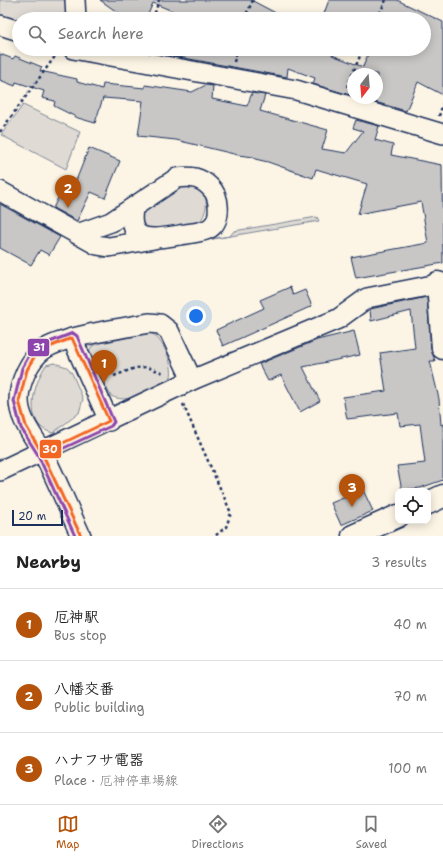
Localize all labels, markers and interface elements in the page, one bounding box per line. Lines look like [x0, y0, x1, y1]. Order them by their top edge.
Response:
search box [12, 12, 431, 56]
icon: search [26, 23, 48, 45]
text: Search here [58, 24, 144, 44]
north arrow [347, 68, 383, 104]
pin: 2 [55, 175, 81, 208]
your location [186, 306, 206, 326]
line badge: 31 [27, 338, 50, 357]
text: 31 [33, 340, 45, 355]
pin: 1 [91, 350, 117, 383]
line badge: 30 [39, 439, 62, 459]
text: 30 [42, 442, 58, 457]
pin: 3 [339, 474, 365, 507]
map controls [395, 488, 431, 524]
button: locate [395, 488, 431, 524]
scale bar [12, 508, 63, 527]
text: 20 m [18, 509, 46, 524]
text: Nearby [16, 551, 81, 573]
text: 3 results [371, 554, 427, 571]
text: 厄神駅 [54, 607, 99, 627]
text: 1 [26, 616, 32, 633]
text: 40 m [393, 616, 427, 633]
text: Bus stop [54, 627, 106, 644]
text: 八幡交番 [54, 679, 114, 699]
text: 2 [24, 688, 34, 705]
text: 70 m [393, 688, 427, 705]
text: Public building [54, 699, 145, 716]
text: ハナフサ電器 [54, 750, 144, 770]
text: 3 [24, 760, 34, 777]
text: 100 m [388, 760, 427, 777]
text: Place · 厄神停車場線 [54, 772, 178, 789]
tab: Map [56, 813, 80, 852]
tab: Directions [191, 813, 244, 852]
tab: Saved [356, 813, 387, 852]

